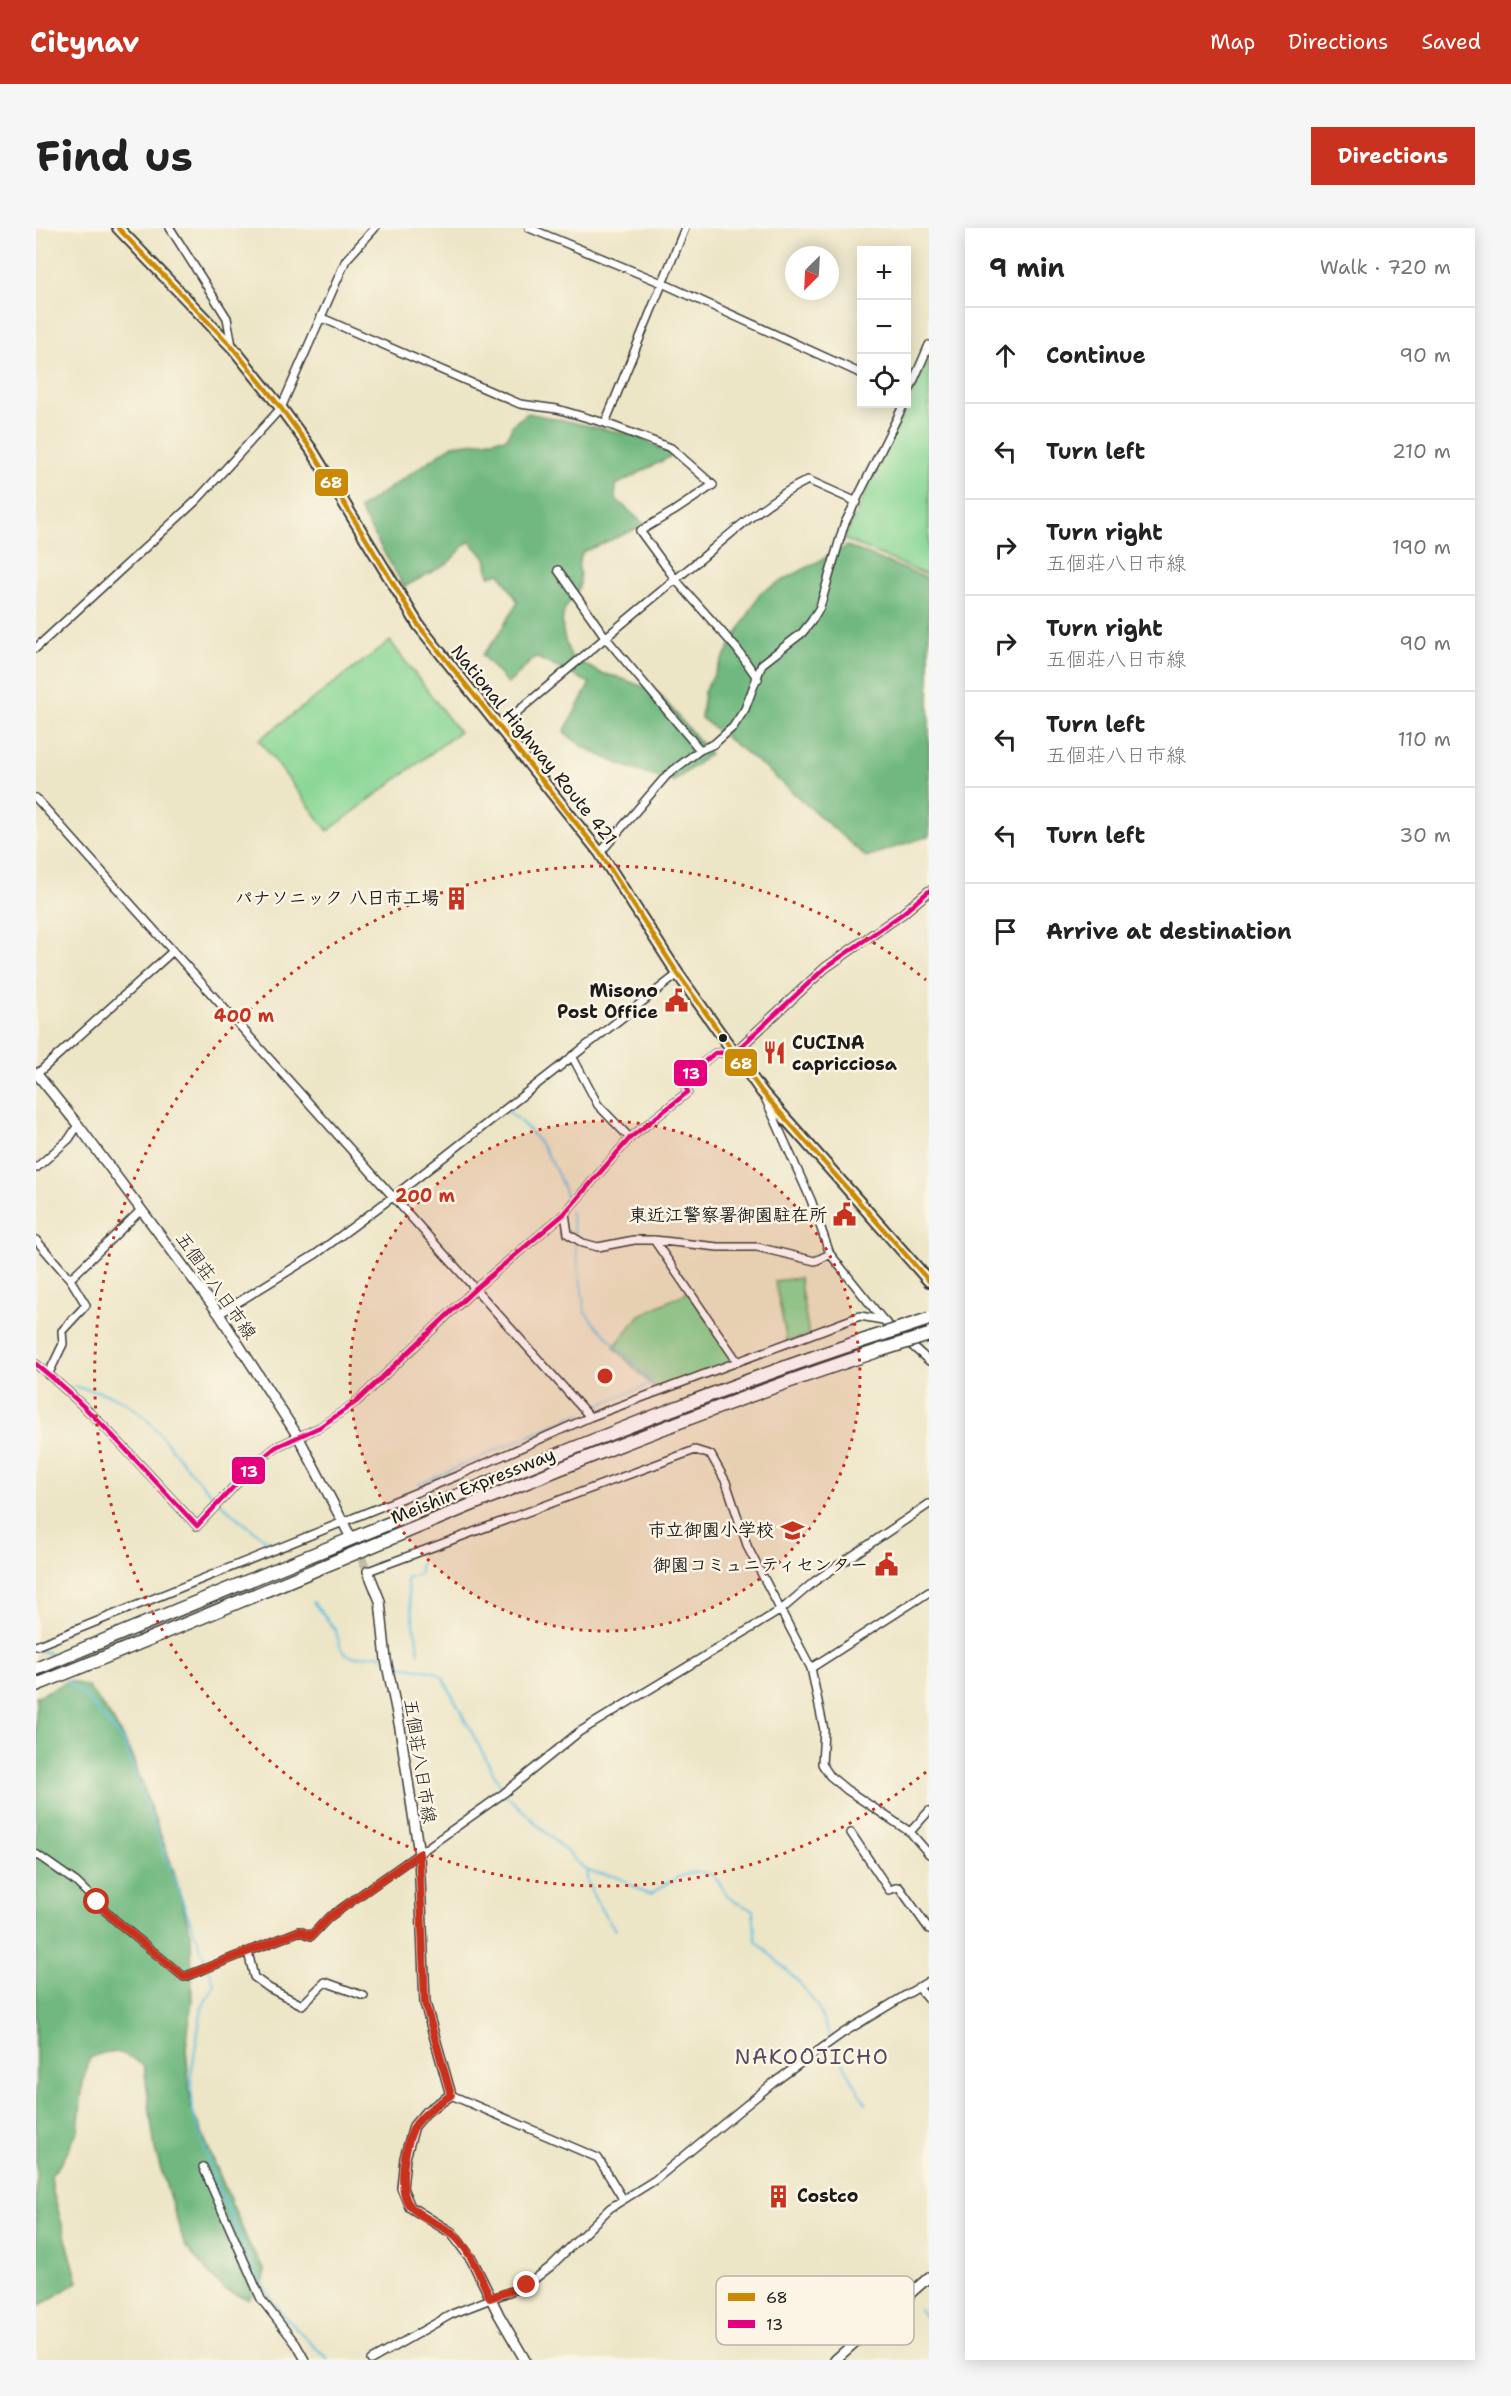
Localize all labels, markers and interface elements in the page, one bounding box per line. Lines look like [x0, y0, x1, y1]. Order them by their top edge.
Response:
text: Citynav [30, 23, 139, 61]
text: Map [1210, 28, 1255, 56]
text: Directions [1288, 28, 1388, 56]
text: Saved [1421, 28, 1481, 56]
button: Directions [1311, 127, 1475, 185]
text: Find us [36, 128, 193, 184]
north arrow [785, 246, 839, 300]
map controls [857, 246, 911, 408]
button: + [857, 246, 911, 300]
text: 9 min [989, 250, 1065, 285]
text: Walk · 720 m [1320, 254, 1451, 280]
button: − [857, 300, 911, 354]
icon: ahead [989, 339, 1022, 372]
text: Continue [1046, 341, 1146, 370]
text: 90 m [1399, 342, 1451, 368]
button: locate [857, 354, 911, 408]
icon: left [989, 435, 1022, 468]
text: Turn left [1046, 437, 1145, 466]
text: 210 m [1392, 438, 1451, 464]
line badge: 68 [314, 468, 349, 497]
text: 68 [320, 472, 342, 493]
text: Turn right [1046, 518, 1163, 547]
icon: right [989, 531, 1022, 564]
text: 190 m [1392, 534, 1451, 560]
text: 五個荘八日市線 [1046, 550, 1186, 576]
text: Turn right [1046, 614, 1163, 643]
icon: right [989, 627, 1022, 660]
text: 90 m [1399, 630, 1451, 656]
street label: National Highway Route 421 [446, 640, 622, 850]
text: 五個荘八日市線 [1046, 646, 1186, 672]
text: Turn left [1046, 710, 1145, 739]
icon: left [989, 723, 1022, 756]
text: 110 m [1397, 726, 1451, 752]
text: 五個荘八日市線 [1046, 742, 1186, 768]
icon: left [989, 819, 1022, 852]
text: Turn left [1046, 821, 1145, 850]
text: 30 m [1399, 822, 1451, 848]
building icon: パナソニック 八日市工場 [444, 885, 470, 911]
place label: パナソニック 八日市工場 [235, 886, 439, 910]
icon: arrive [989, 915, 1022, 948]
text: Arrive at destination [1046, 917, 1292, 946]
place label: Misono Post Office [557, 979, 658, 1024]
public building icon: Misono Post Office [663, 988, 689, 1014]
text: 400 m [214, 1004, 275, 1028]
place label: CUCINA capricciosa [792, 1031, 898, 1076]
unlabelled marker [717, 1032, 729, 1044]
restaurant icon: CUCINA capricciosa [761, 1040, 787, 1066]
line badge: 68 [724, 1048, 758, 1077]
text: 68 [730, 1053, 752, 1074]
line badge: 13 [673, 1059, 708, 1087]
text: 13 [682, 1063, 700, 1084]
text: 200 m [395, 1184, 456, 1208]
public building icon: 東近江警察署御園駐在所 [832, 1202, 858, 1228]
place label: 東近江警察署御園駐在所 [629, 1203, 827, 1227]
street label: 五個荘八日市線 [170, 1228, 262, 1344]
centre of rings [595, 1366, 615, 1386]
street label: Meishin Expressway [387, 1442, 559, 1530]
line badge: 13 [231, 1456, 266, 1485]
text: 13 [240, 1461, 258, 1482]
school or university icon: 市立御園小学校 [779, 1517, 805, 1543]
place label: 市立御園小学校 [648, 1518, 774, 1542]
public building icon: 御園コミュニティセンター [873, 1552, 899, 1578]
place label: 御園コミュニティセンター [653, 1553, 868, 1577]
street label: 五個荘八日市線 [398, 1697, 442, 1825]
route start [83, 1888, 109, 1914]
district label: NAKOOJICHO [735, 2043, 890, 2071]
building icon: Costco [766, 2183, 792, 2209]
place label: Costco [797, 2184, 858, 2208]
route end [513, 2271, 539, 2297]
legend [716, 2276, 914, 2345]
text: 68 [766, 2287, 788, 2308]
text: 13 [766, 2314, 783, 2335]

